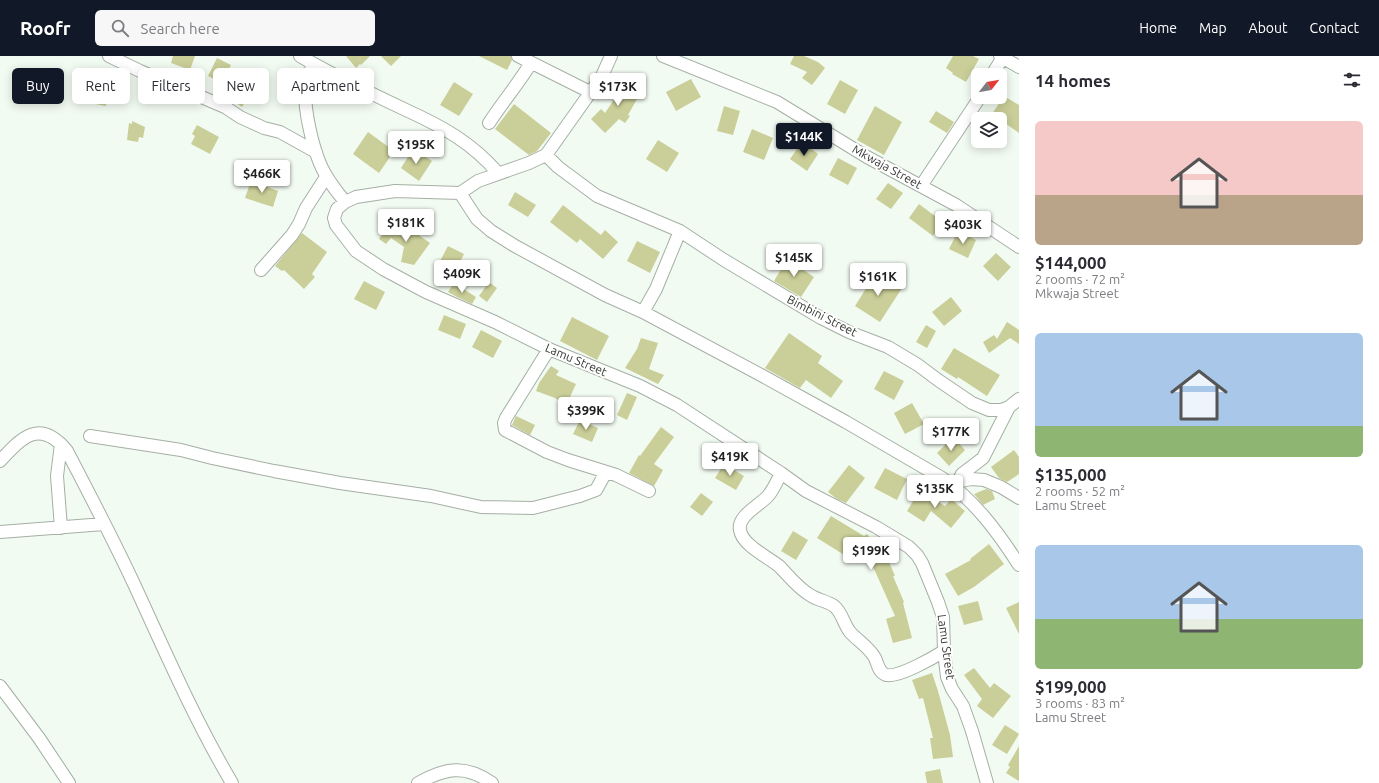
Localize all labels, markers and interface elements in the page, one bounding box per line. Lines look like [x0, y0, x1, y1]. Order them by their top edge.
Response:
search box [95, 10, 375, 46]
text: Roofr [20, 17, 71, 39]
icon: search [109, 17, 131, 39]
text: Search here [141, 20, 220, 37]
text: Home [1139, 20, 1177, 36]
text: Map [1199, 20, 1227, 36]
text: About [1249, 20, 1288, 36]
text: Contact [1310, 20, 1359, 36]
chip: Buy [12, 68, 64, 104]
chip: Rent [72, 68, 130, 104]
chip: Filters [138, 68, 205, 104]
chip: New [213, 68, 269, 104]
chip: Apartment [277, 68, 374, 104]
north arrow [971, 68, 1007, 104]
map controls [971, 68, 1007, 148]
icon: filters [1341, 69, 1363, 91]
text: 14 homes [1035, 71, 1111, 90]
pin: $173K [590, 73, 646, 107]
text: $173K [599, 79, 637, 93]
button: layers [971, 112, 1007, 148]
pin: $144K [776, 123, 832, 157]
text: $144K [785, 129, 823, 143]
pin: $195K [388, 131, 444, 165]
text: $195K [397, 137, 435, 151]
street label: Mkwaja Street [850, 142, 924, 191]
icon: home [1163, 147, 1235, 219]
pin: $466K [234, 160, 290, 194]
text: $466K [243, 166, 281, 180]
pin: $181K [378, 209, 434, 243]
pin: $403K [935, 211, 991, 245]
text: $181K [387, 215, 425, 229]
text: $403K [944, 217, 982, 231]
pin: $145K [766, 244, 822, 278]
text: $145K [775, 250, 813, 264]
text: $144,000 [1035, 253, 1106, 272]
pin: $409K [434, 260, 490, 294]
pin: $161K [850, 263, 906, 297]
text: $409K [443, 266, 481, 280]
text: $161K [859, 269, 897, 283]
text: 2 rooms · 72 m² [1035, 272, 1125, 286]
text: Mkwaja Street [1035, 286, 1119, 300]
street label: Bimbini Street [785, 292, 860, 339]
street label: Lamu Street [543, 341, 609, 378]
icon: home [1163, 359, 1235, 431]
pin: $399K [558, 397, 614, 431]
text: $399K [567, 403, 605, 417]
pin: $177K [923, 418, 979, 452]
text: $177K [932, 424, 970, 438]
pin: $419K [702, 443, 758, 477]
text: $419K [711, 449, 749, 463]
text: $135,000 [1035, 465, 1106, 484]
pin: $135K [907, 475, 963, 509]
text: $135K [916, 481, 954, 495]
text: 2 rooms · 52 m² [1035, 484, 1125, 498]
text: Lamu Street [1035, 498, 1106, 512]
pin: $199K [843, 537, 899, 571]
text: $199K [852, 543, 890, 557]
icon: home [1163, 571, 1235, 643]
street label: Lamu Street [935, 613, 958, 681]
text: $199,000 [1035, 677, 1106, 696]
text: 3 rooms · 83 m² [1035, 696, 1125, 710]
text: Lamu Street [1035, 710, 1106, 724]

